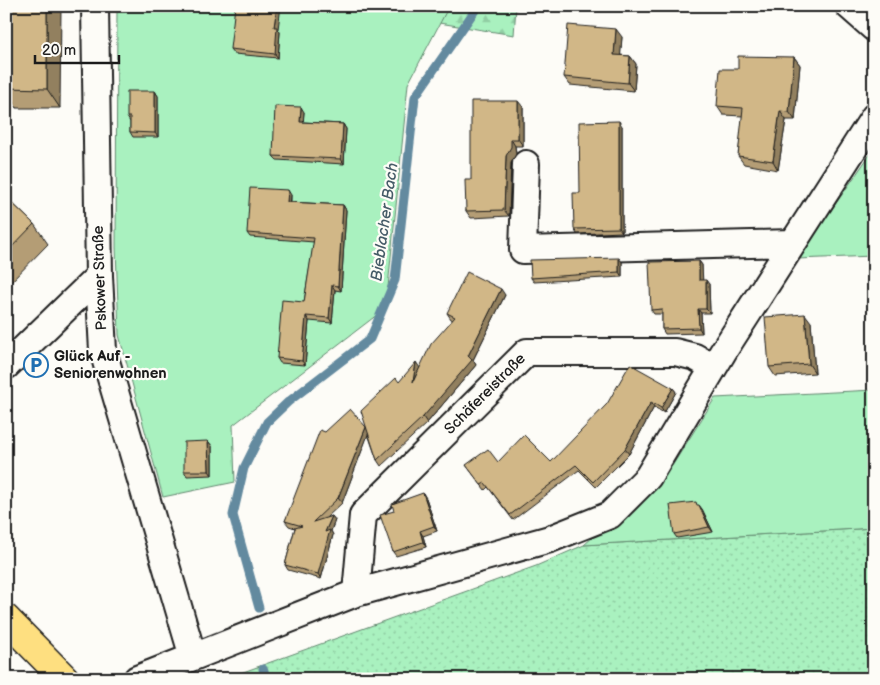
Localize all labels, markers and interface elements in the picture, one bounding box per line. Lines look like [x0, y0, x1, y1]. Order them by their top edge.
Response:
scale bar [35, 32, 119, 64]
text: 20 m [42, 41, 76, 60]
water label: Bieblacher Bach [367, 161, 403, 282]
street label: Pskower Straße [89, 225, 111, 331]
place label: Glück Auf - Seniorenwohnen [54, 347, 167, 383]
street label: Schäfereistraße [440, 349, 530, 439]
parking icon: Glück Auf - Seniorenwohnen [23, 352, 49, 378]

